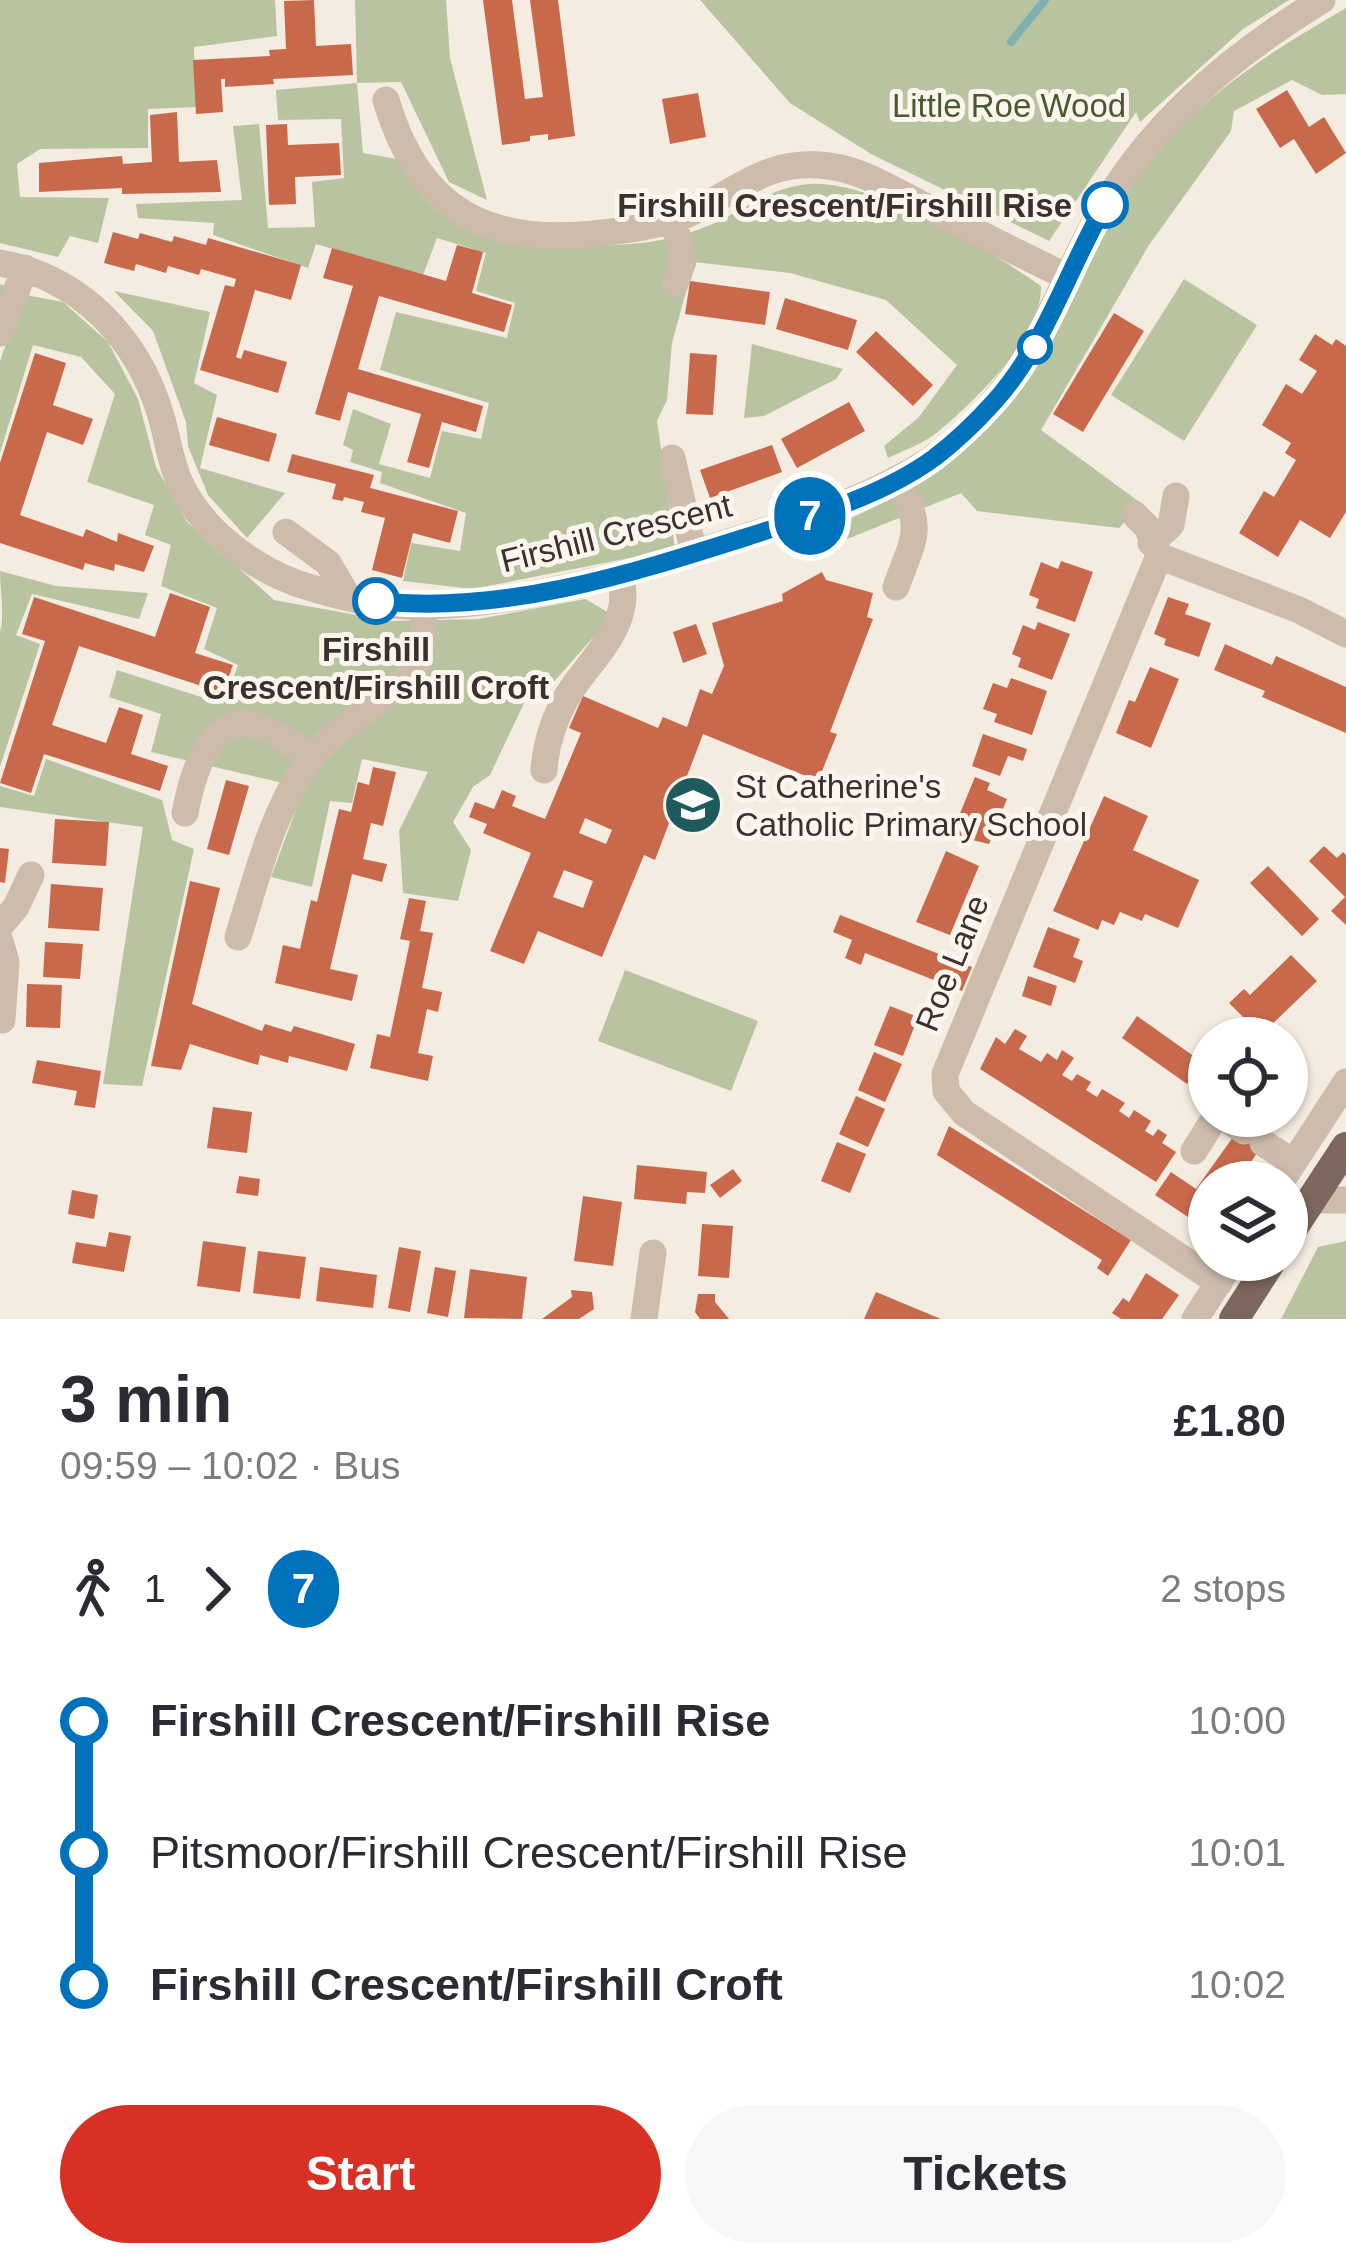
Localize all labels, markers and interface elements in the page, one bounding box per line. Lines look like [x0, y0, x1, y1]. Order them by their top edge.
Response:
park label: Little Roe Wood [892, 87, 1126, 124]
marker: Firshill Crescent/Firshill Rise [1083, 183, 1127, 227]
place label: Firshill Crescent/Firshill Rise [617, 187, 1072, 224]
unlabelled marker [1019, 331, 1051, 363]
line badge: 7 [771, 477, 849, 555]
street label: Firshill Crescent [497, 486, 735, 580]
text: 7 [798, 492, 822, 539]
marker: Firshill Crescent/Firshill Croft [354, 579, 398, 623]
place label: Firshill Crescent/Firshill Croft [203, 631, 549, 706]
place label: St Catherine's Catholic Primary School [735, 768, 1087, 843]
school or university icon: St Catherine's Catholic Primary School [662, 774, 724, 836]
street label: Roe Lane [908, 890, 996, 1036]
map controls [1188, 1017, 1308, 1281]
button: locate [1188, 1017, 1308, 1137]
button: layers [1188, 1161, 1308, 1281]
text: 3 min [60, 1362, 232, 1436]
text: £1.80 [1173, 1395, 1286, 1446]
text: 09:59 – 10:02 · Bus [60, 1444, 400, 1487]
icon: walk [60, 1556, 126, 1622]
icon: forward [184, 1556, 250, 1622]
text: 7 [292, 1565, 315, 1612]
text: 1 [144, 1567, 166, 1610]
text: 2 stops [1160, 1567, 1286, 1610]
text: Firshill Crescent/Firshill Rise [150, 1695, 770, 1746]
text: 10:00 [1188, 1699, 1286, 1742]
text: Pitsmoor/Firshill Crescent/Firshill Rise [150, 1827, 908, 1878]
text: 10:01 [1188, 1831, 1286, 1874]
text: Firshill Crescent/Firshill Croft [150, 1959, 783, 2010]
text: 10:02 [1188, 1963, 1286, 2006]
button: Start [60, 2105, 661, 2243]
button: Tickets [685, 2105, 1286, 2243]

